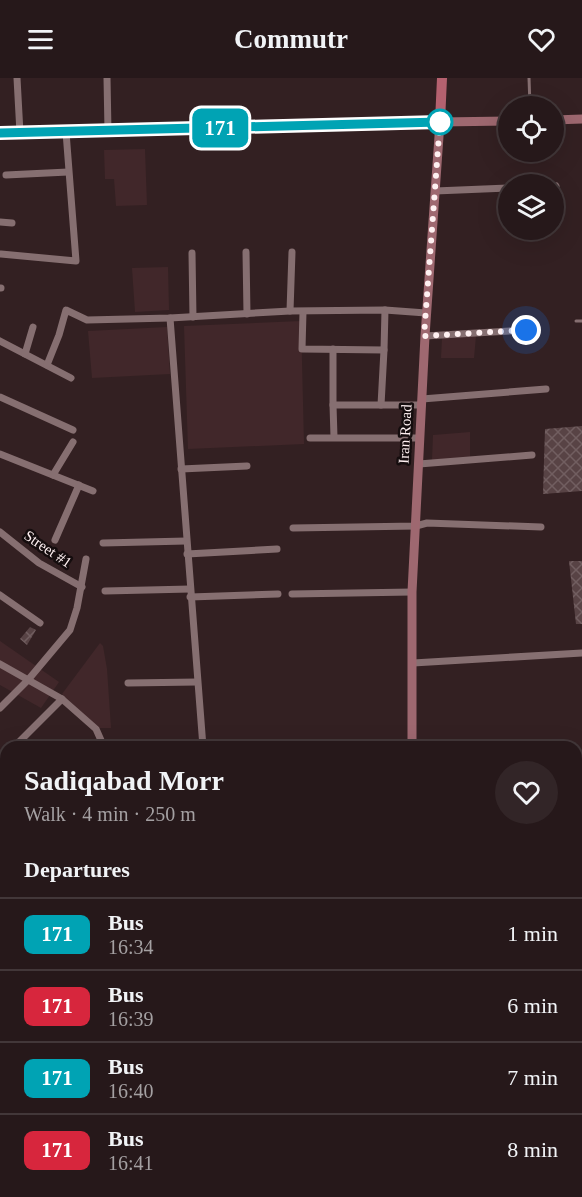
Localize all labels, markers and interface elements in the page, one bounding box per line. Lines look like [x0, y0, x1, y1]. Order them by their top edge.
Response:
icon: menu [24, 23, 57, 56]
icon: heart [525, 23, 558, 56]
text: Commutr [234, 24, 348, 54]
map controls [498, 96, 564, 240]
button: locate [498, 96, 564, 162]
line badge: 171 [186, 109, 254, 148]
unlabelled marker [427, 109, 453, 135]
text: 171 [204, 116, 236, 140]
button: layers [498, 174, 564, 240]
your location [511, 315, 541, 345]
street label: Iran Road [395, 403, 415, 464]
street label: Street #1 [21, 527, 75, 571]
button: heart [495, 761, 558, 824]
text: Sadiqabad Morr [24, 765, 224, 796]
text: Walk · 4 min · 250 m [24, 803, 196, 825]
text: Departures [24, 857, 130, 882]
text: Bus [108, 910, 143, 935]
text: 1 min [507, 921, 558, 946]
text: 171 [41, 922, 73, 946]
text: 16:34 [108, 936, 154, 958]
text: Bus [108, 982, 143, 1007]
text: 6 min [507, 993, 558, 1018]
text: 171 [41, 994, 73, 1018]
text: 16:39 [108, 1008, 154, 1030]
text: Bus [108, 1054, 143, 1079]
text: 7 min [507, 1065, 558, 1090]
text: 171 [41, 1066, 73, 1090]
text: 16:40 [108, 1080, 154, 1102]
text: Bus [108, 1126, 143, 1151]
text: 8 min [507, 1137, 558, 1162]
text: 171 [41, 1138, 73, 1162]
text: 16:41 [108, 1152, 154, 1174]

